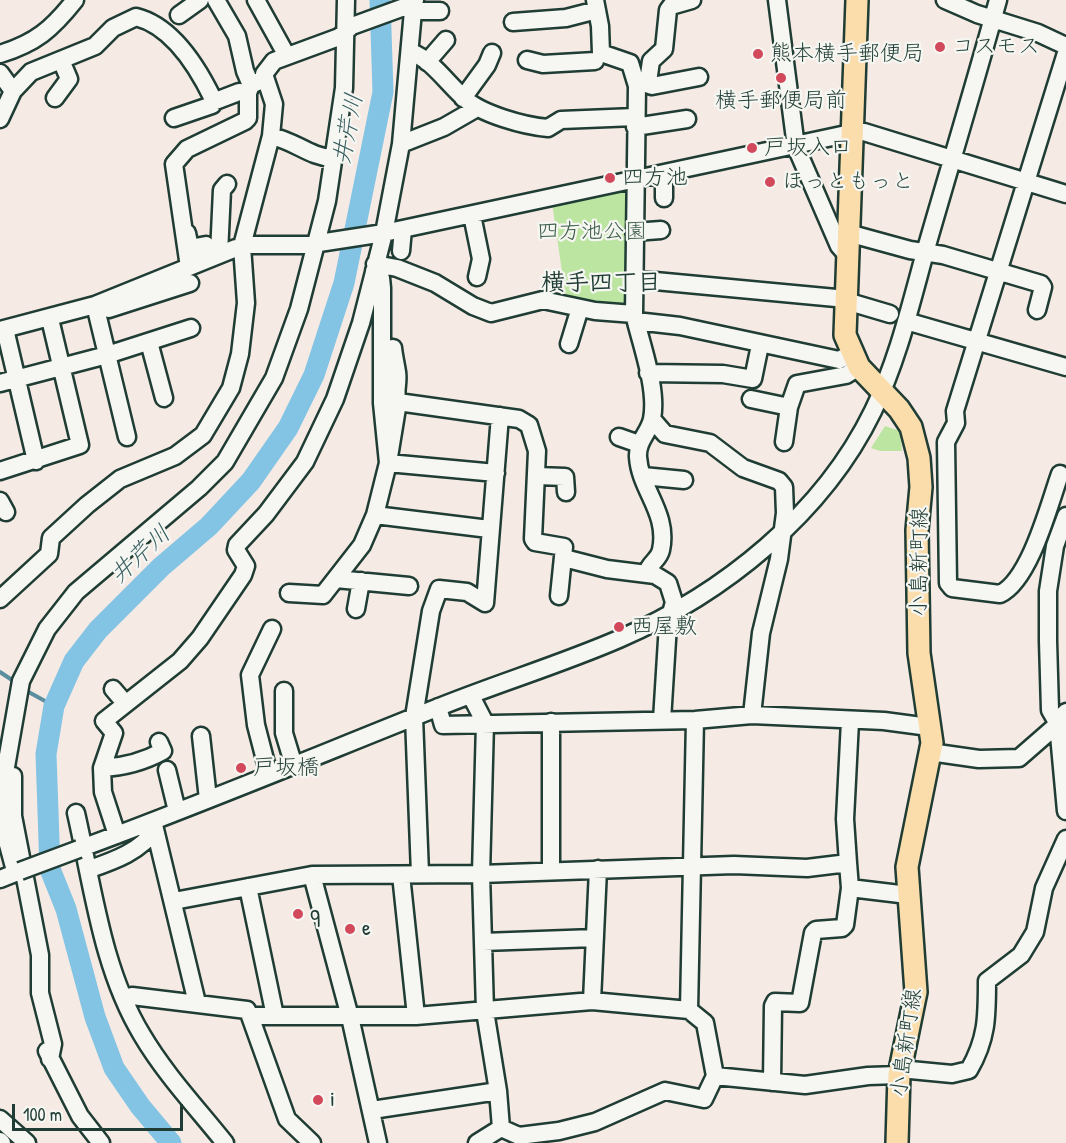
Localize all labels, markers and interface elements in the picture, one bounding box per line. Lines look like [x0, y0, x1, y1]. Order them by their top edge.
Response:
place label: コスモス [952, 34, 1040, 60]
marker: コスモス [933, 40, 947, 54]
place label: 熊本横手郵便局 [770, 41, 924, 67]
marker: 熊本横手郵便局 [751, 47, 765, 61]
marker: 横手郵便局前 [774, 71, 788, 85]
place label: 横手郵便局前 [715, 88, 847, 114]
water label: 井芹川 [328, 91, 370, 167]
place label: 戸坂入口 [764, 135, 852, 161]
marker: 戸坂入口 [745, 141, 759, 155]
place label: 四方池 [622, 165, 688, 191]
place label: ほっともっと [782, 169, 914, 195]
marker: 四方池 [603, 171, 617, 185]
marker: ほっともっと [763, 175, 777, 189]
park label: 四方池公園 [537, 219, 647, 245]
district label: 横手四丁目 [541, 270, 661, 298]
street label: 小島新町線 [907, 507, 933, 617]
water label: 井芹川 [105, 520, 177, 590]
place label: 西屋敷 [631, 614, 697, 640]
marker: 西屋敷 [612, 620, 626, 634]
place label: 戸坂橋 [253, 755, 319, 781]
marker: 戸坂橋 [234, 761, 248, 775]
place label: q [310, 901, 320, 927]
marker: q [291, 907, 305, 921]
place label: e [362, 916, 371, 942]
marker: e [343, 922, 357, 936]
street label: 小島新町線 [886, 987, 928, 1099]
place label: i [330, 1087, 335, 1113]
scale bar [15, 1092, 186, 1130]
marker: i [311, 1093, 325, 1107]
text: 100 m [23, 1102, 62, 1127]

